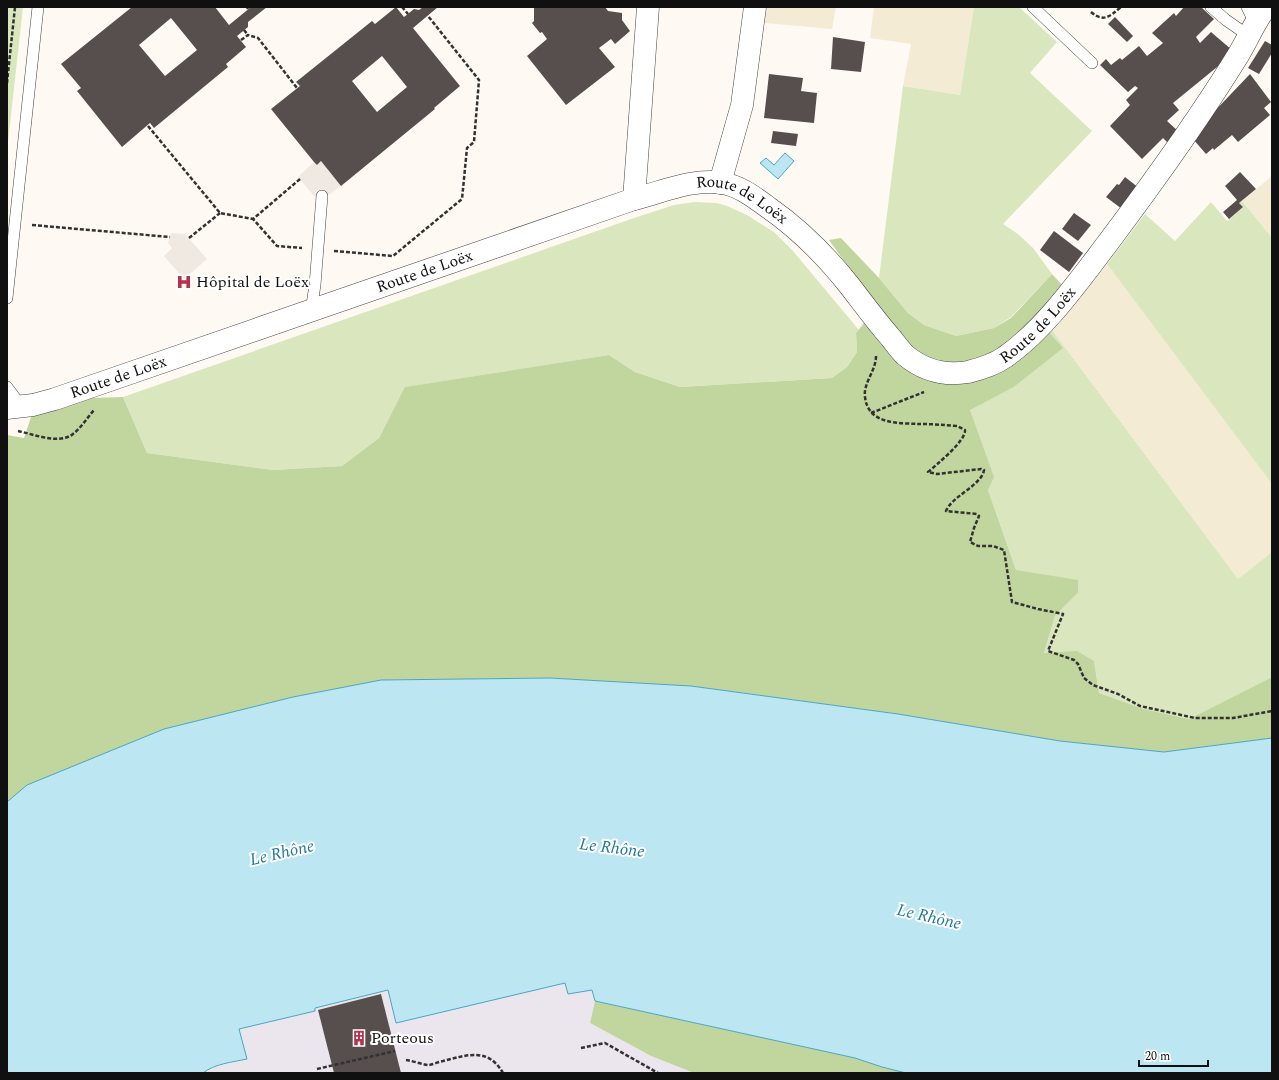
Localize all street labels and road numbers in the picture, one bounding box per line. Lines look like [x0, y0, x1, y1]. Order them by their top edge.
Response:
street label: Route de Loëx [695, 170, 793, 230]
street label: Route de Loëx [373, 244, 476, 299]
street label: Route de Loëx [994, 281, 1082, 369]
street label: Route de Loëx [67, 349, 170, 405]

